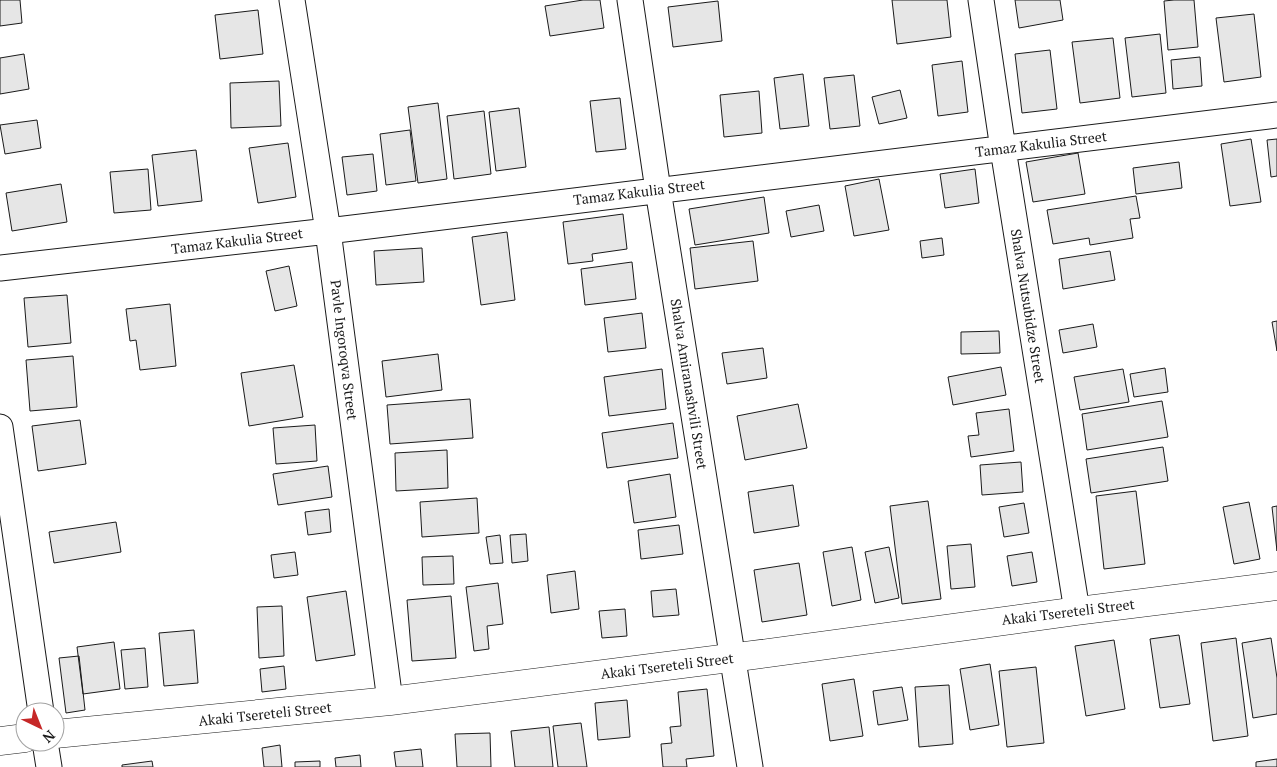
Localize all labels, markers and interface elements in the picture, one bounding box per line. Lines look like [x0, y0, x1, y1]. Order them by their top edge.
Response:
street label: Tamaz Kakulia Street [974, 126, 1109, 161]
street label: Tamaz Kakulia Street [572, 174, 707, 209]
street label: Tamaz Kakulia Street [170, 223, 305, 258]
street label: Shalva Nutsubidze Street [1007, 227, 1050, 385]
street label: Pavle Ingoroqva Street [326, 279, 363, 422]
street label: Shalva Amiranashvili Street [667, 297, 713, 472]
street label: Akaki Tsereteli Street [1000, 594, 1136, 629]
street label: Akaki Tsereteli Street [599, 648, 735, 683]
street label: Akaki Tsereteli Street [197, 697, 333, 730]
north arrow [15, 702, 65, 752]
text: N [39, 726, 60, 748]

